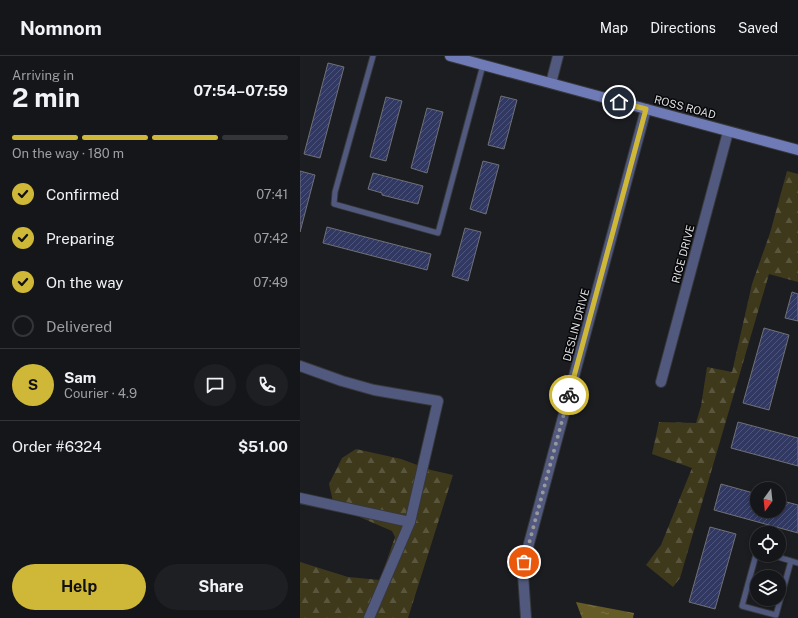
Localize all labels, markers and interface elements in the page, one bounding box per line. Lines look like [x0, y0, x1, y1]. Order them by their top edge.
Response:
text: Nomnom [20, 17, 102, 39]
text: Map [600, 20, 628, 36]
text: Directions [650, 20, 716, 36]
text: Saved [738, 20, 778, 36]
text: Arriving in [12, 68, 74, 83]
text: 2 min [12, 82, 80, 113]
text: 07:54–07:59 [193, 82, 288, 99]
pin [602, 85, 636, 119]
icon: home [608, 91, 630, 113]
street label: ROSS ROAD [653, 93, 717, 121]
text: On the way · 180 m [12, 146, 124, 161]
icon: check [12, 183, 34, 205]
text: Confirmed [46, 186, 119, 203]
text: 07:41 [256, 187, 288, 202]
street label: RICE DRIVE [669, 223, 697, 285]
icon: check [12, 227, 34, 249]
text: Preparing [46, 230, 115, 247]
text: 07:42 [254, 231, 288, 246]
icon: check [12, 271, 34, 293]
text: On the way [46, 274, 123, 291]
text: 07:49 [253, 275, 288, 290]
street label: DESLIN DRIVE [561, 287, 592, 363]
text: Delivered [46, 318, 112, 335]
button: chat [194, 364, 236, 406]
button: phone [246, 364, 288, 406]
text: Sam [64, 369, 96, 386]
courier [549, 375, 589, 415]
text: S [28, 376, 38, 393]
icon: bike [558, 384, 580, 406]
text: Courier · 4.9 [64, 386, 137, 401]
text: Order #6324 [12, 438, 102, 455]
text: $51.00 [238, 438, 288, 455]
north arrow [750, 482, 786, 518]
map controls [750, 482, 786, 606]
button: locate [750, 526, 786, 562]
pin [507, 545, 541, 579]
icon: bag [513, 551, 535, 573]
button: Help [12, 564, 146, 610]
button: Share [154, 564, 288, 610]
button: layers [750, 570, 786, 606]

